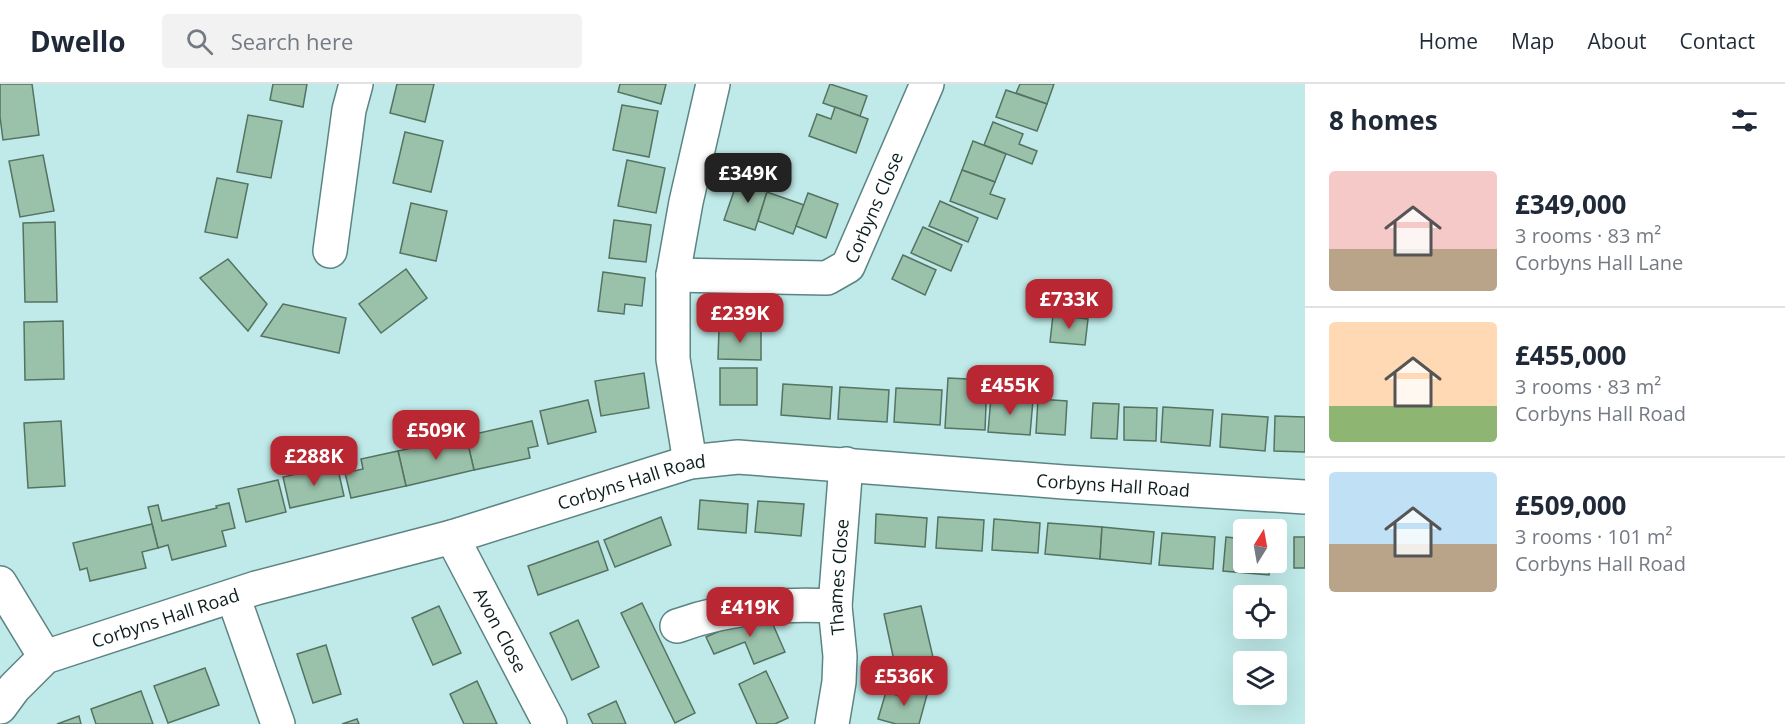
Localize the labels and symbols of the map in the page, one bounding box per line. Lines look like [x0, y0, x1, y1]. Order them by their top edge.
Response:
street label: Corbyns Close [839, 148, 908, 267]
pin: £349K [706, 153, 790, 204]
pin: £733K [1027, 279, 1111, 330]
pin: £239K [698, 293, 782, 344]
pin: £455K [968, 365, 1052, 416]
pin: £509K [394, 410, 478, 461]
pin: £288K [272, 436, 356, 487]
street label: Corbyns Hall Road [554, 448, 707, 515]
street label: Corbyns Hall Road [1035, 468, 1191, 502]
street label: Thames Close [823, 518, 854, 636]
north arrow [1233, 519, 1287, 573]
street label: Corbyns Hall Road [88, 582, 242, 653]
street label: Avon Close [469, 584, 533, 676]
pin: £419K [708, 587, 792, 638]
pin: £536K [862, 656, 946, 707]

